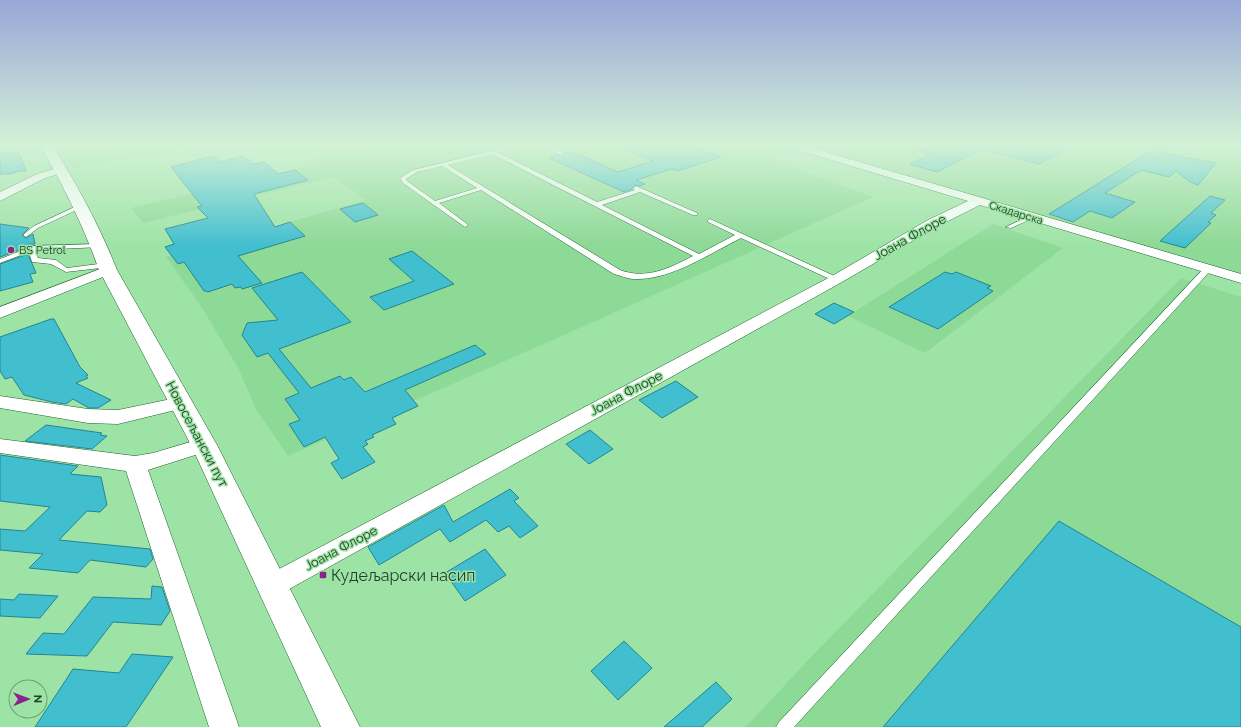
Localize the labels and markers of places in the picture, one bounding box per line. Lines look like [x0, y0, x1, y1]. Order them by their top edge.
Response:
place label: BS Petrol [19, 244, 66, 257]
marker: BS Petrol [6, 245, 16, 255]
place label: Кудељарски насип [331, 566, 475, 585]
marker: Кудељарски насип [318, 570, 328, 580]

